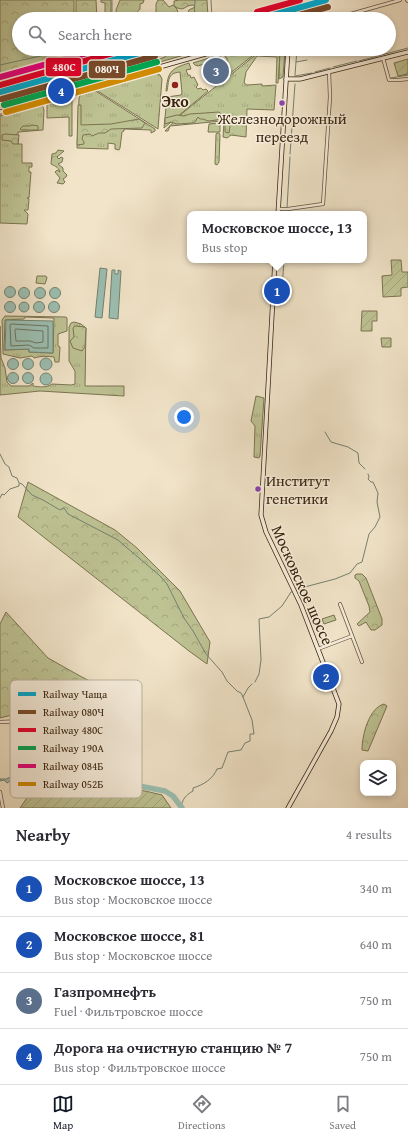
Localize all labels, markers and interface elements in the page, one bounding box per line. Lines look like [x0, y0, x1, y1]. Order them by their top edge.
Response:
search box [12, 12, 396, 56]
icon: search [26, 23, 48, 45]
text: Search here [58, 24, 132, 45]
pin: 3 [203, 56, 229, 86]
line badge: 480С [45, 57, 82, 77]
text: 480С [52, 59, 76, 75]
line badge: 080Ч [88, 60, 126, 79]
text: 080Ч [95, 61, 119, 77]
pin: 4 [48, 76, 74, 106]
marker: Эко [170, 80, 180, 90]
place label: Эко [161, 89, 189, 113]
marker: Железнодорожный переезд [277, 98, 287, 108]
place label: Железнодорожный переезд [216, 108, 347, 147]
popup [187, 211, 367, 263]
text: Московское шоссе, 13 [202, 217, 352, 238]
text: Bus stop [202, 238, 247, 257]
pin: 1 [264, 276, 290, 306]
your location [174, 407, 194, 427]
place label: Институт генетики [266, 470, 331, 509]
marker: Институт генетики [253, 484, 263, 494]
street label: Московское шоссе [266, 521, 340, 649]
pin: 2 [313, 662, 339, 692]
legend [10, 680, 142, 798]
text: Railway Чаща [43, 686, 108, 702]
text: Railway 080Ч [43, 704, 104, 720]
text: Railway 480С [43, 722, 103, 738]
text: Railway 190А [43, 740, 104, 756]
text: Railway 084Б [43, 758, 104, 774]
map controls [360, 760, 396, 796]
button: layers [360, 760, 396, 796]
text: Railway 052Б [43, 776, 104, 792]
text: Nearby [16, 822, 70, 847]
text: 4 results [346, 825, 392, 844]
text: Московское шоссе, 13 [54, 869, 205, 890]
text: 1 [26, 879, 32, 898]
text: 340 m [360, 879, 392, 898]
text: Bus stop · Московское шоссе [54, 890, 212, 909]
text: Московское шоссе, 81 [54, 925, 205, 946]
text: 2 [26, 935, 32, 954]
text: 640 m [360, 935, 392, 954]
text: Bus stop · Московское шоссе [54, 946, 212, 965]
text: Газпромнефть [54, 981, 156, 1002]
text: 3 [26, 991, 32, 1010]
text: 750 m [360, 991, 392, 1010]
text: Fuel · Фильтровское шоссе [54, 1002, 203, 1021]
text: Дорога на очистную станцию № 7 [54, 1037, 292, 1058]
text: 4 [26, 1047, 32, 1066]
text: 750 m [360, 1047, 392, 1066]
text: Bus stop · Фильтровское шоссе [54, 1058, 226, 1077]
tab: Map [52, 1093, 74, 1133]
tab: Directions [178, 1093, 225, 1133]
tab: Saved [329, 1093, 356, 1133]

